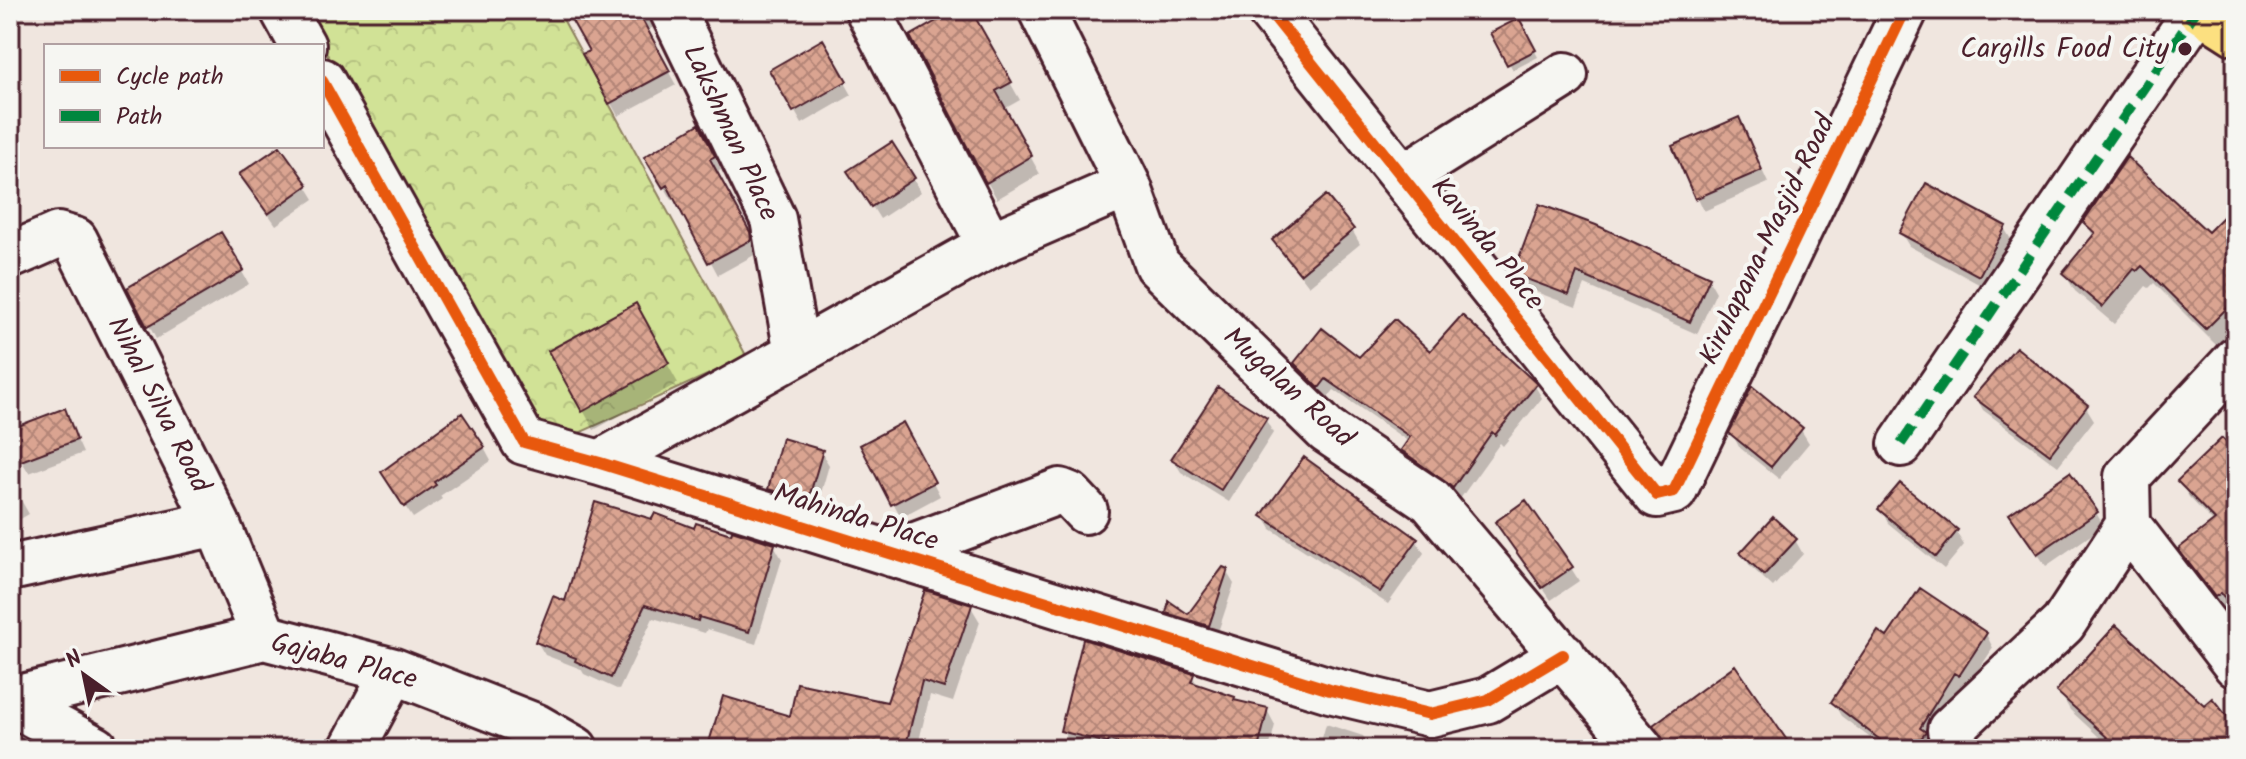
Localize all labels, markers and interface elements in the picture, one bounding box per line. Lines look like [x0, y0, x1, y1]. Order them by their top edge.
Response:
place label: Cargills Food City [1960, 27, 2170, 72]
street label: Lakshman Place [669, 37, 791, 229]
marker: Cargills Food City [2176, 40, 2194, 58]
legend [44, 44, 324, 148]
text: Cycle path [116, 58, 224, 97]
text: Path [116, 98, 162, 137]
street label: Kirulapana Masjid Road [1688, 106, 1849, 373]
street label: Kavinda Place [1419, 167, 1556, 321]
street label: Nihal Silva Road [94, 309, 222, 502]
street label: Mugalan Road [1212, 316, 1365, 460]
street label: Mahinda Place [768, 472, 944, 565]
street label: Gajaba Place [266, 621, 423, 703]
north arrow [44, 635, 124, 715]
text: N [59, 642, 90, 679]

